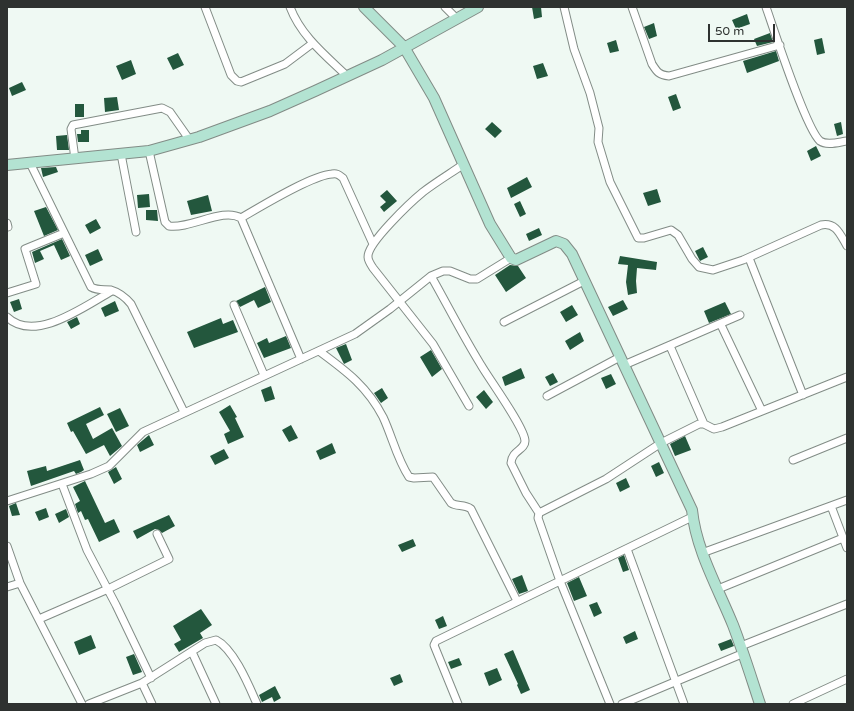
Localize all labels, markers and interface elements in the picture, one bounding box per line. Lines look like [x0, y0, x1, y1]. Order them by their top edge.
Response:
scale bar [710, 16, 777, 42]
text: 50 m [715, 24, 744, 38]

